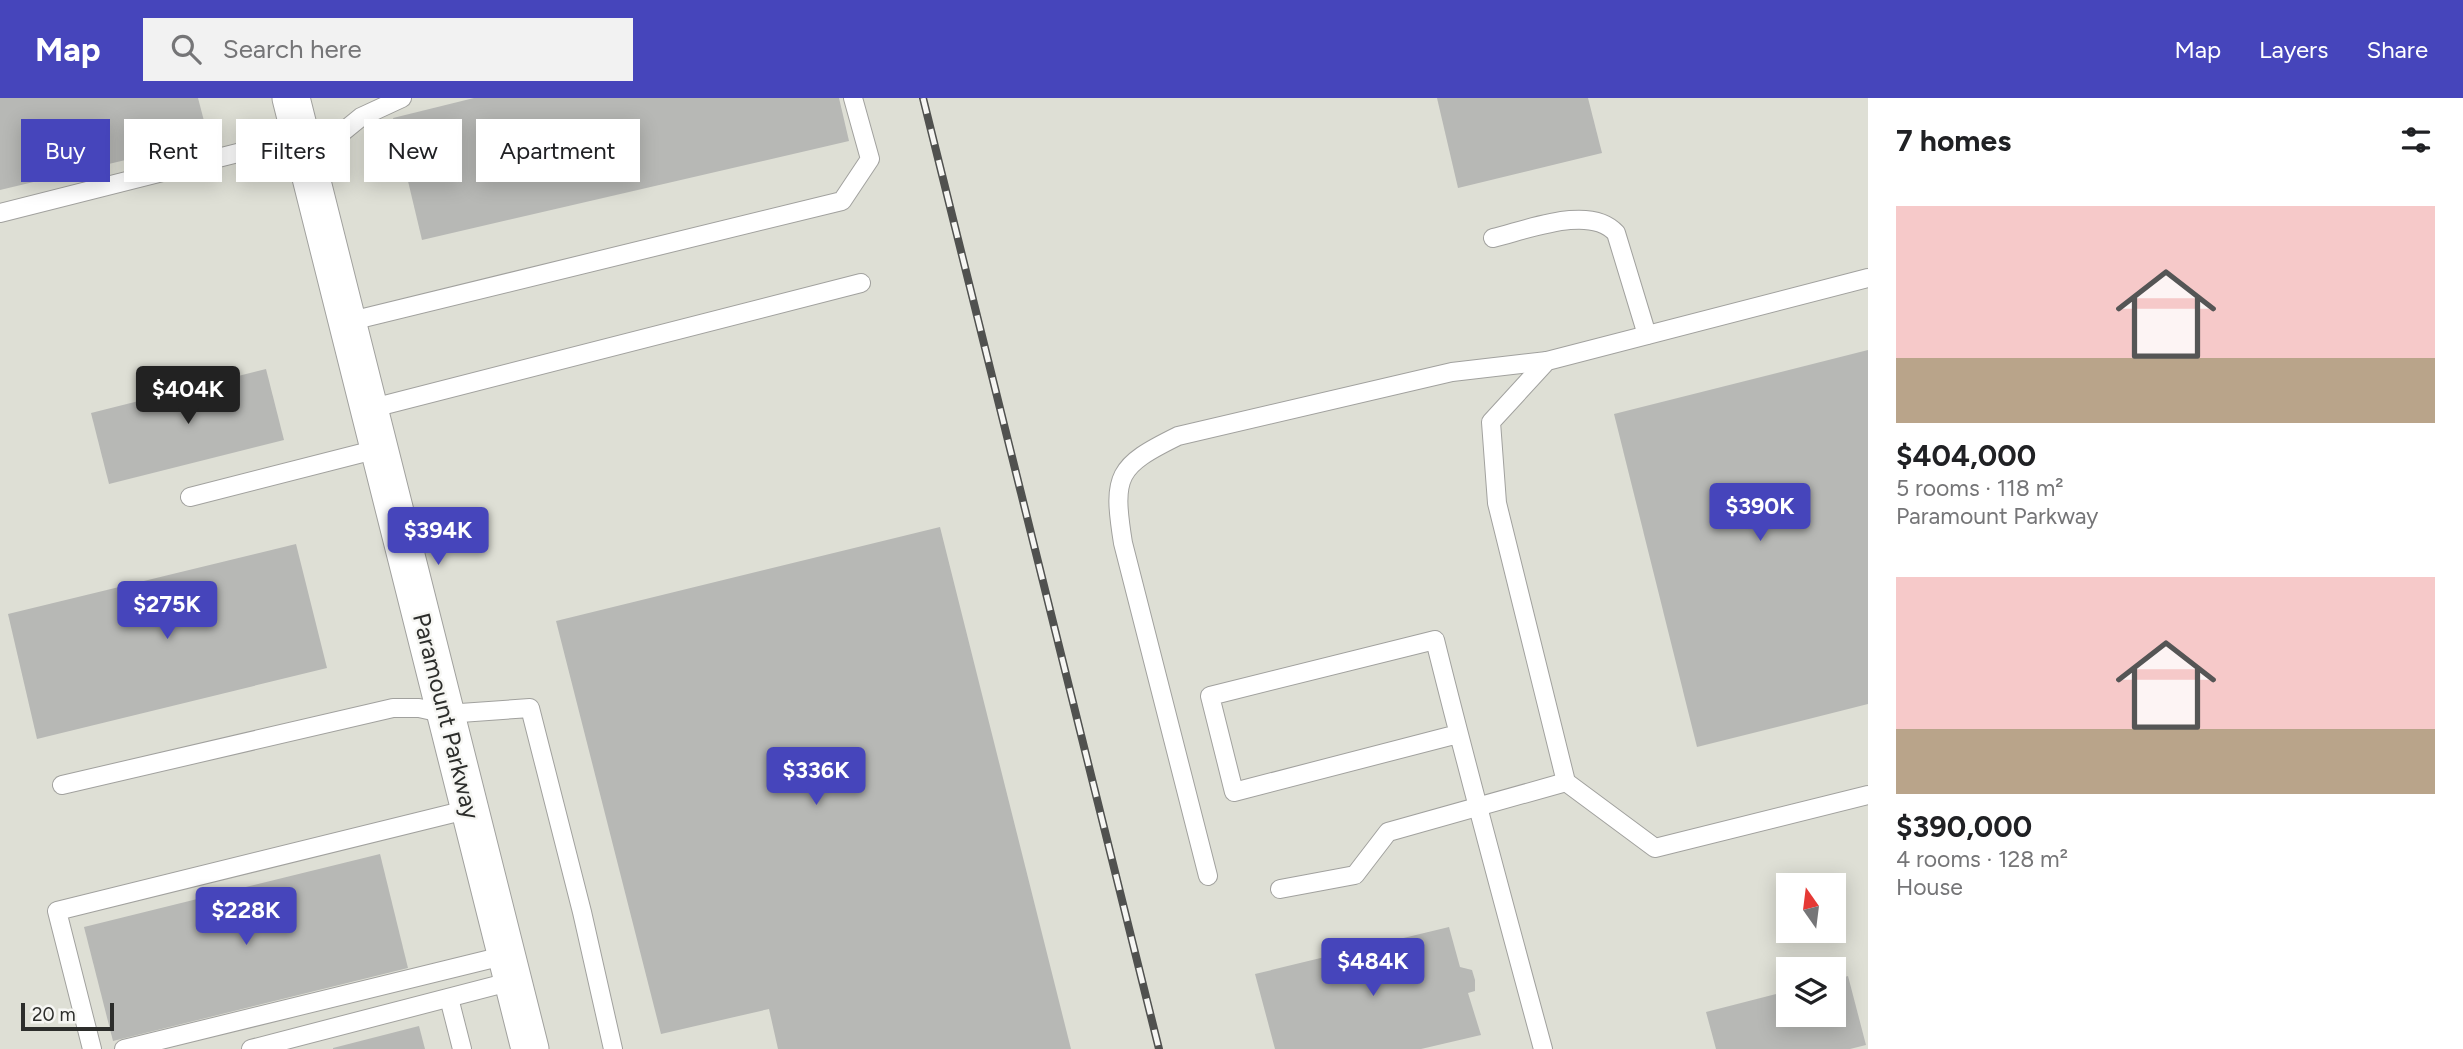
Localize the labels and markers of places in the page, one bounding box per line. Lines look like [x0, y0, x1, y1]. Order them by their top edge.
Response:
pin: $404K [139, 366, 237, 426]
pin: $390K [1711, 484, 1809, 543]
pin: $394K [389, 508, 487, 567]
pin: $275K [118, 582, 216, 641]
pin: $336K [767, 748, 865, 807]
pin: $228K [197, 888, 295, 947]
pin: $484K [1324, 939, 1422, 998]

